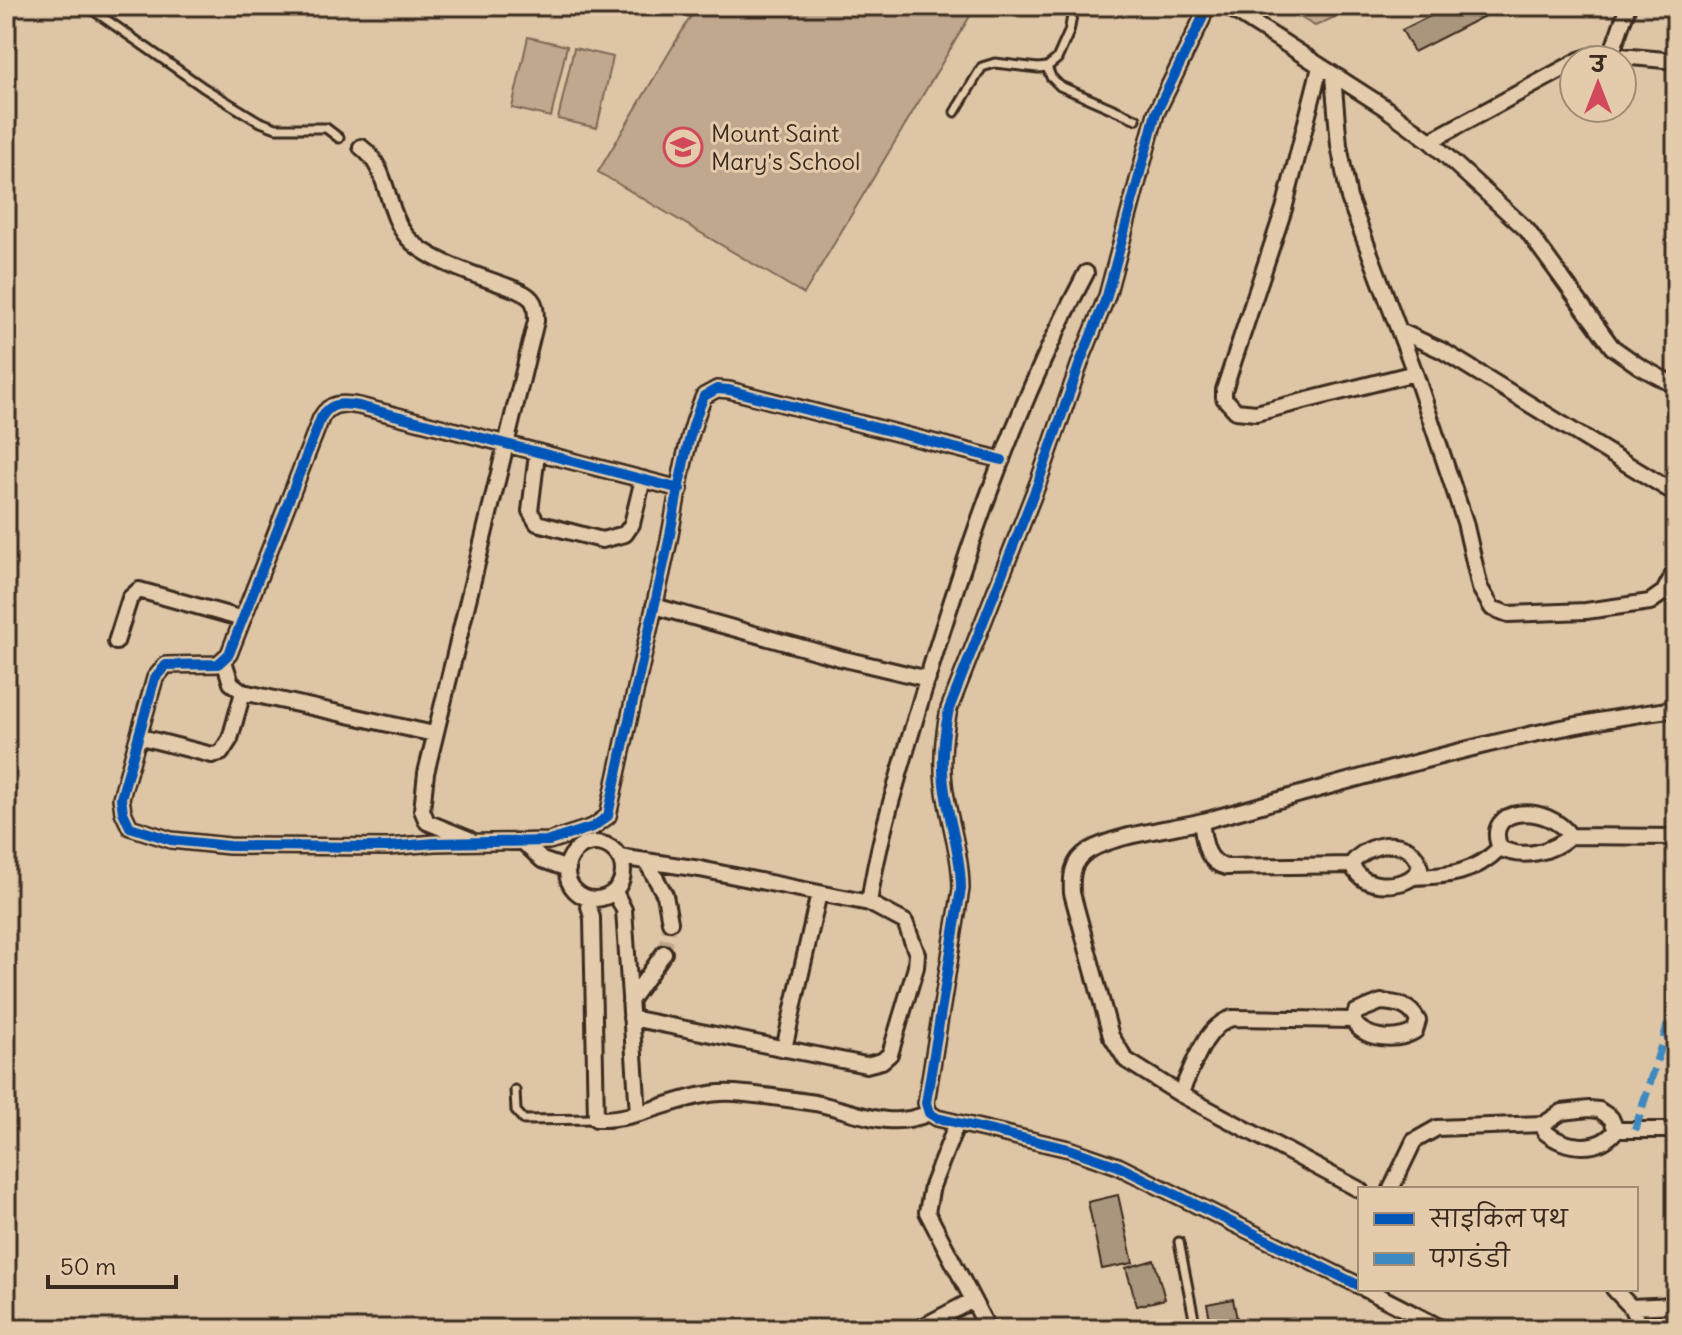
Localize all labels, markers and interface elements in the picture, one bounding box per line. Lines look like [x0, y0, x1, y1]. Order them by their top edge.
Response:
north arrow [1558, 44, 1638, 124]
text: उ [1589, 50, 1608, 78]
place label: Mount Saint Mary's School [711, 118, 860, 176]
school or university icon: Mount Saint Mary's School [662, 126, 704, 168]
legend [1358, 1187, 1638, 1291]
text: साइकिल पथ [1428, 1201, 1569, 1233]
scale bar [48, 1239, 176, 1289]
text: पगडंडी [1428, 1241, 1511, 1273]
text: 50 m [60, 1251, 116, 1281]

